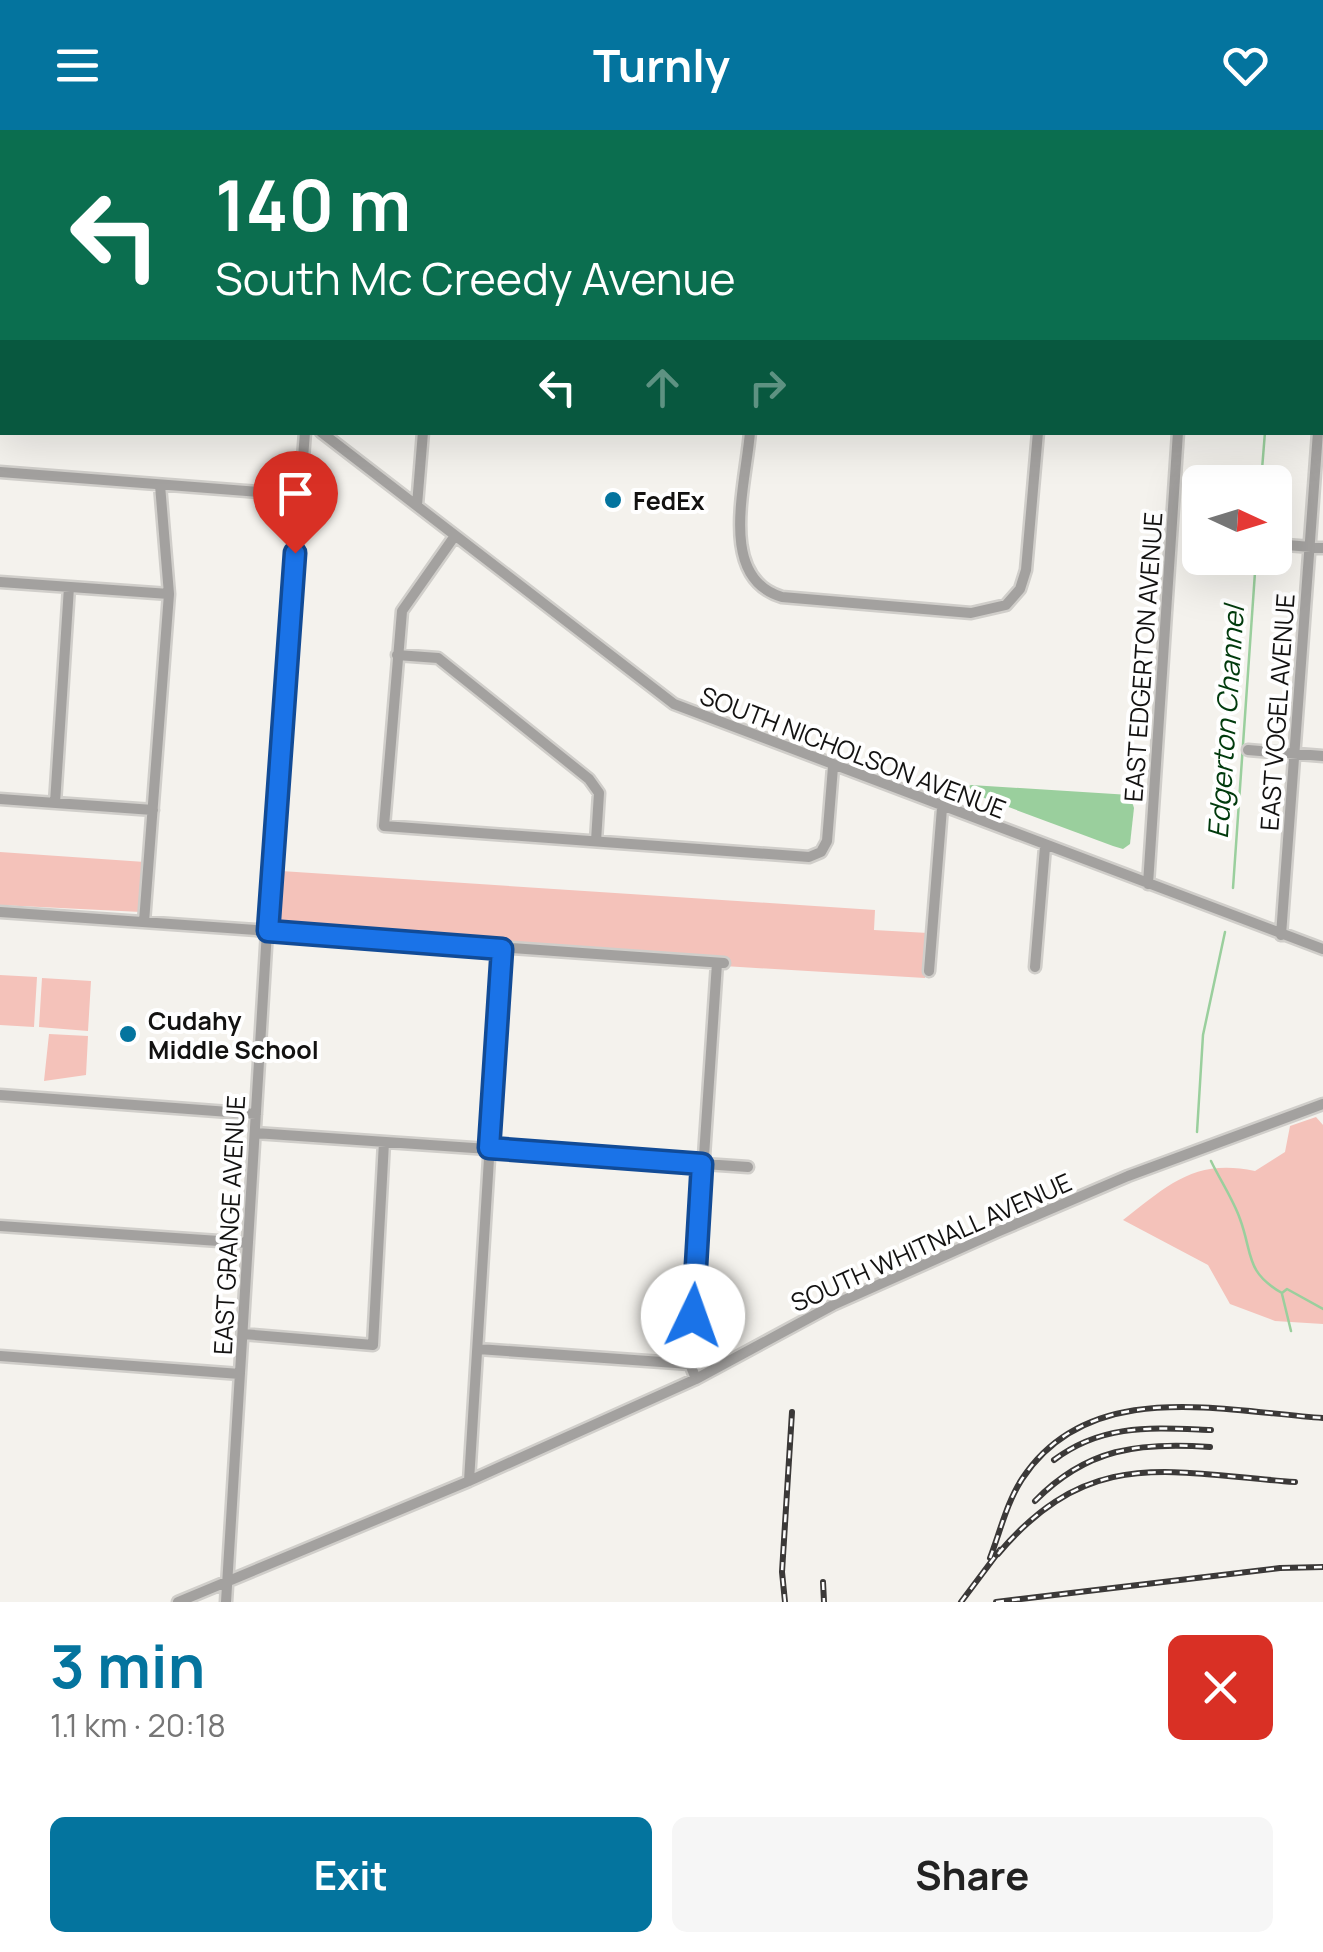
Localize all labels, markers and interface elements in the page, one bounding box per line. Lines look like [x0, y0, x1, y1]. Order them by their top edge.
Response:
text: Turnly [593, 34, 730, 96]
icon: menu [50, 38, 105, 93]
icon: heart [1218, 38, 1273, 93]
text: 140 m [215, 156, 411, 252]
icon: left [50, 170, 180, 300]
text: South Mc Creedy Avenue [215, 247, 736, 309]
icon: left [530, 360, 585, 415]
icon: ahead [635, 360, 690, 415]
icon: right [740, 360, 795, 415]
pin [253, 451, 338, 554]
north arrow [1182, 465, 1292, 575]
map controls [1182, 465, 1292, 575]
icon: arrive [268, 466, 323, 521]
place label: FedEx [633, 483, 705, 518]
marker: FedEx [602, 489, 624, 511]
street label: EAST EDGERTON AVENUE [1115, 511, 1171, 803]
street label: EAST VOGEL AVENUE [1251, 592, 1303, 832]
water label: Edgerton Channel [1198, 601, 1252, 840]
street label: SOUTH NICHOLSON AVENUE [695, 677, 1011, 827]
place label: Cudahy Middle School [148, 1003, 319, 1067]
marker: Cudahy Middle School [117, 1023, 139, 1045]
street label: EAST GRANGE AVENUE [205, 1094, 253, 1356]
street label: SOUTH WHITNALL AVENUE [785, 1164, 1077, 1320]
position arrow [641, 1264, 745, 1368]
text: 3 min [50, 1624, 205, 1706]
button: close [1168, 1635, 1273, 1740]
text: 1.1 km · 20:18 [50, 1703, 226, 1747]
button: Exit [50, 1817, 652, 1932]
button: Share [672, 1817, 1273, 1932]

